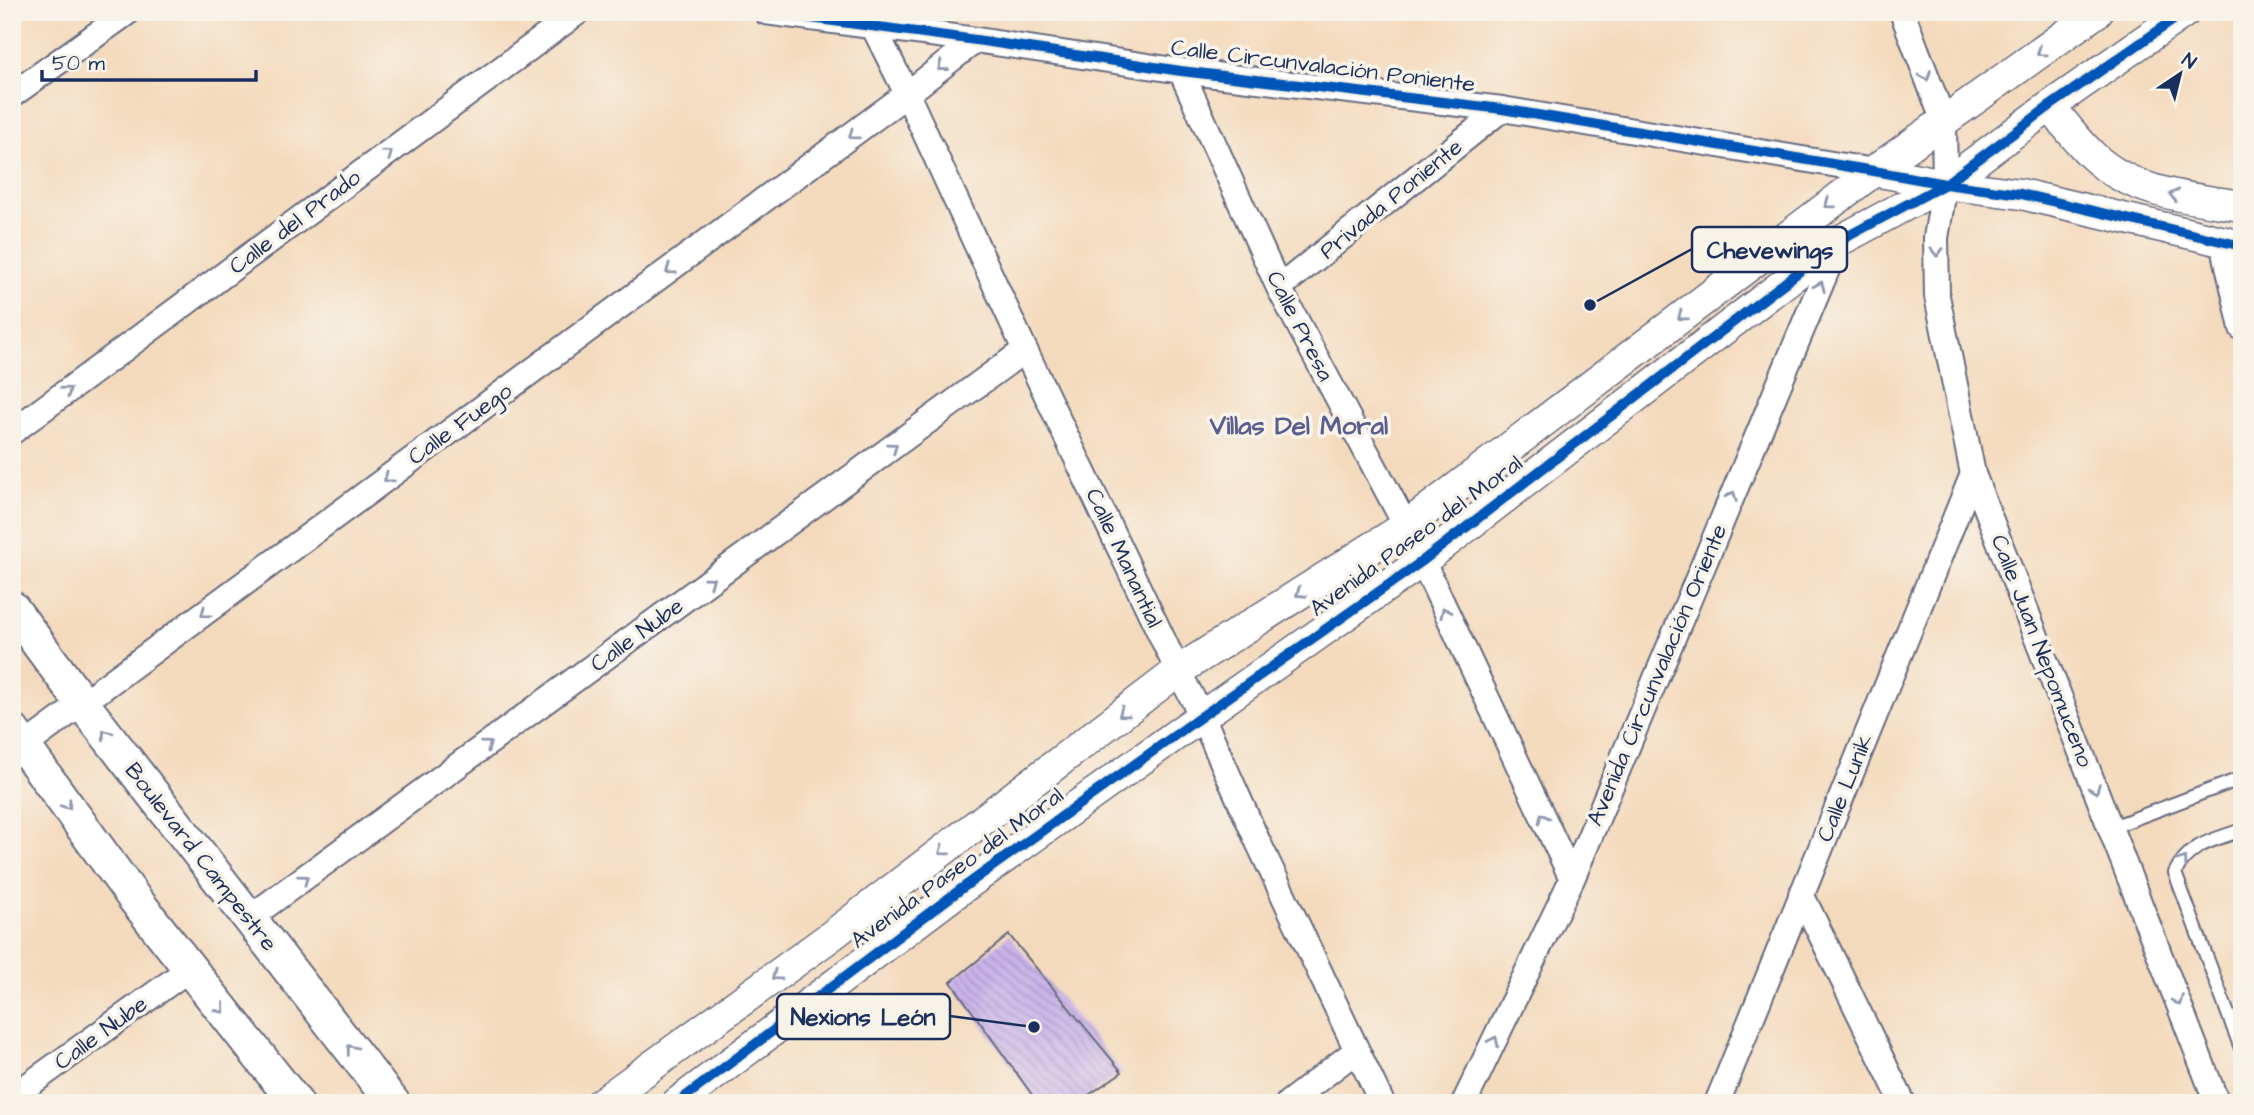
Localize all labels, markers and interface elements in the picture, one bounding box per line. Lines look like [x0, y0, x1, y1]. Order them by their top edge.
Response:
street label: Calle Circunvalación Poniente [1169, 31, 1477, 101]
scale bar [42, 38, 256, 82]
north arrow [2146, 38, 2216, 108]
one-way arrow [2036, 44, 2049, 56]
text: N [2176, 47, 2202, 76]
text: 50 m [52, 49, 106, 78]
one-way arrow [937, 59, 950, 71]
one-way arrow [1918, 70, 1932, 82]
one-way arrow [848, 126, 860, 139]
street label: Privada Poniente [1313, 131, 1469, 267]
one-way arrow [380, 149, 392, 162]
street label: Calle del Prado [222, 162, 368, 282]
one-way arrow [2169, 189, 2181, 203]
one-way arrow [1824, 196, 1837, 209]
callout: Chevewings [1692, 227, 1847, 272]
text: Chevewings [1707, 234, 1833, 269]
one-way arrow [1929, 247, 1944, 258]
one-way arrow [665, 261, 677, 274]
street label: Calle Presa [1259, 265, 1342, 387]
one-way arrow [1811, 281, 1825, 293]
one-way arrow [1677, 307, 1689, 320]
street label: Calle Fuego [401, 375, 519, 474]
one-way arrow [59, 387, 72, 400]
district label: Villas Del Moral [1209, 408, 1388, 444]
one-way arrow [886, 442, 898, 455]
street label: Avenida Paseo del Moral [1303, 448, 1529, 624]
one-way arrow [383, 469, 396, 482]
street label: Calle Manantial [1078, 483, 1170, 633]
one-way arrow [1724, 491, 1738, 504]
street label: Avenida Circunvalación Oriente [1579, 519, 1735, 831]
street label: Calle Juan Nepomuceno [1983, 530, 2101, 772]
one-way arrow [702, 577, 715, 589]
one-way arrow [1295, 585, 1308, 598]
street label: Calle Nube [584, 590, 690, 680]
one-way arrow [200, 604, 213, 617]
one-way arrow [1439, 607, 1453, 619]
one-way arrow [1119, 704, 1131, 717]
street label: Calle Lunik [1809, 729, 1881, 847]
one-way arrow [101, 730, 114, 742]
one-way arrow [479, 740, 492, 753]
street label: Boulevard Campestre [117, 756, 285, 958]
street label: Avenida Paseo del Moral [844, 780, 1070, 956]
one-way arrow [2087, 782, 2101, 794]
one-way arrow [59, 797, 71, 810]
one-way arrow [1537, 813, 1551, 825]
one-way arrow [938, 842, 950, 855]
one-way arrow [2175, 856, 2187, 869]
one-way arrow [296, 875, 308, 887]
one-way arrow [771, 968, 784, 980]
street label: Calle Nube [48, 988, 154, 1078]
callout: Nexions León [777, 994, 950, 1039]
one-way arrow [2169, 994, 2183, 1006]
text: Nexions León [790, 1001, 936, 1035]
one-way arrow [213, 1002, 226, 1014]
one-way arrow [1485, 1036, 1499, 1048]
one-way arrow [347, 1045, 359, 1058]

